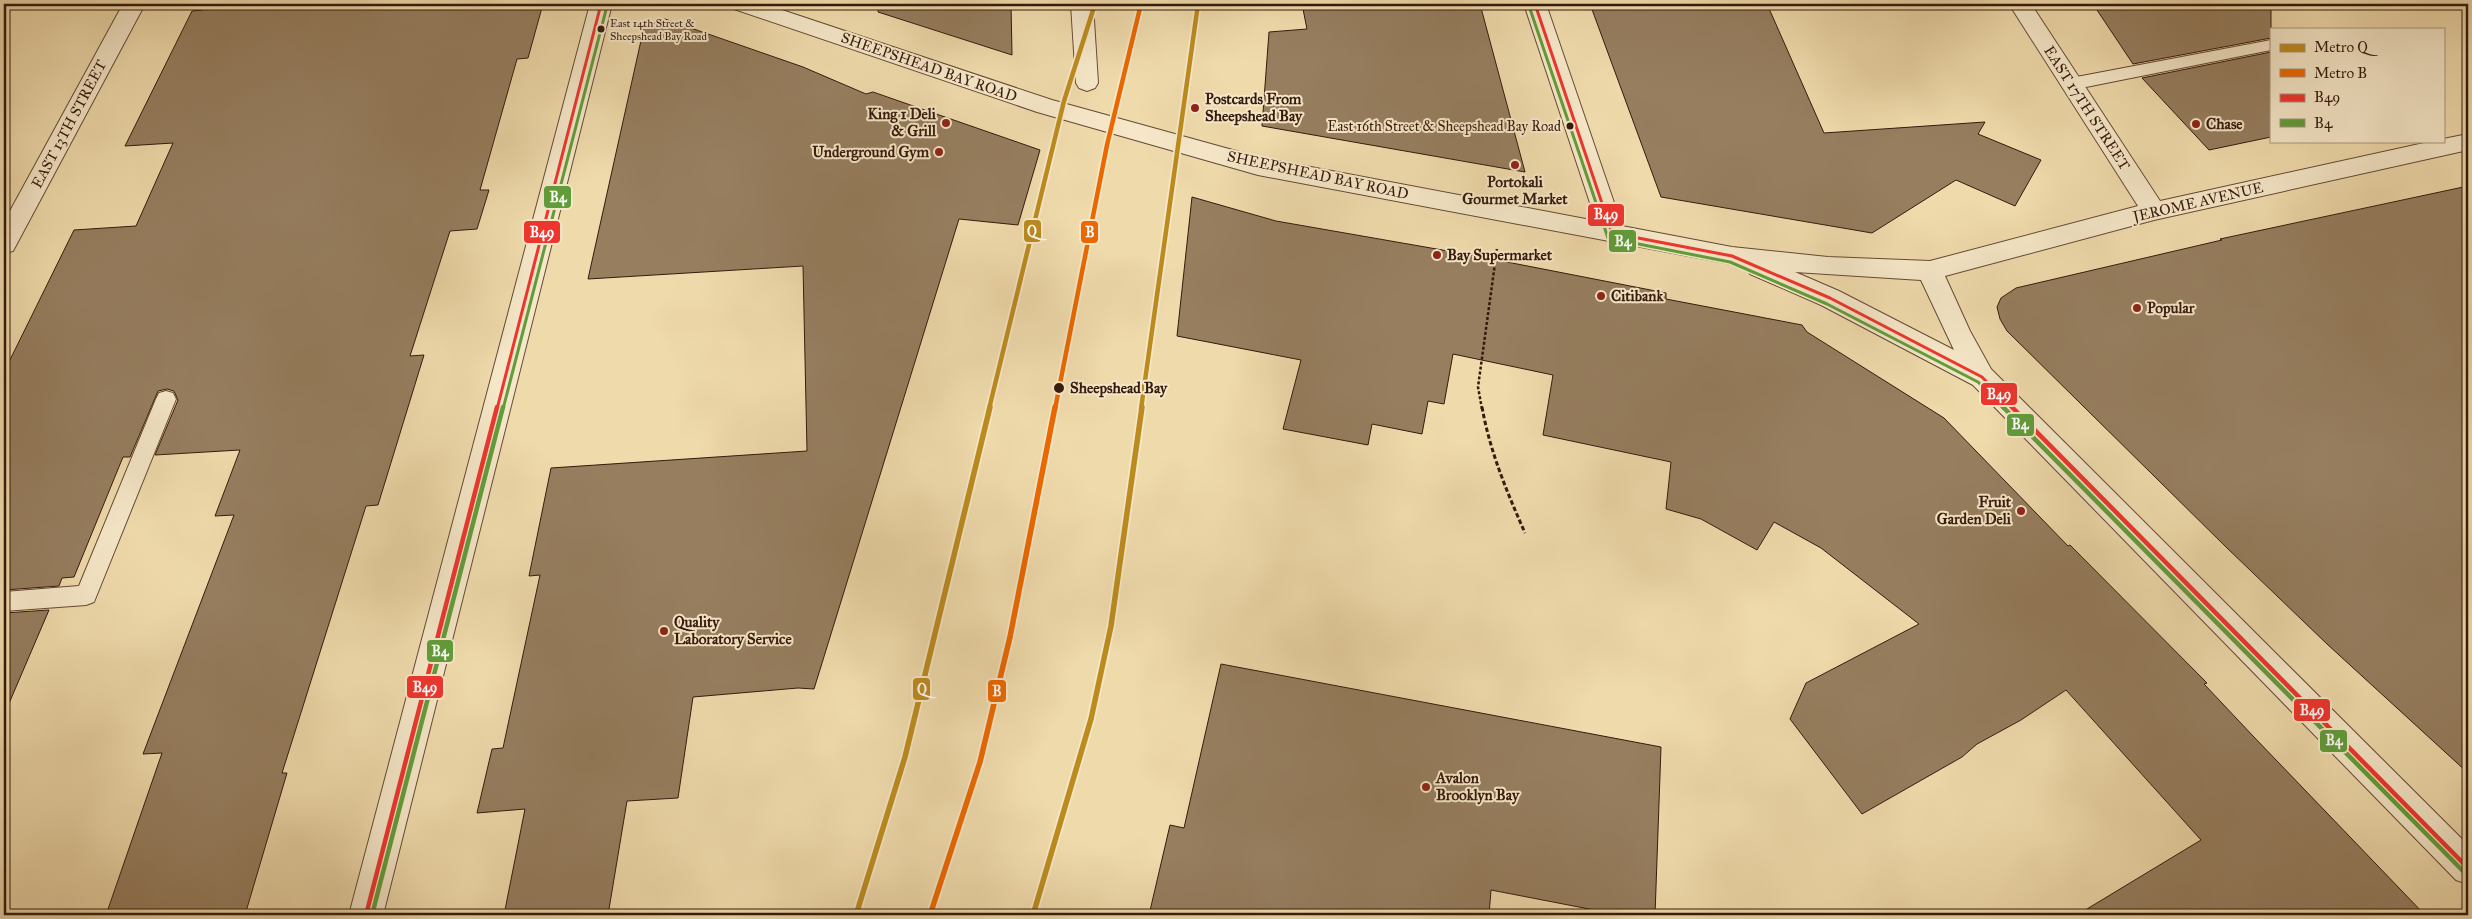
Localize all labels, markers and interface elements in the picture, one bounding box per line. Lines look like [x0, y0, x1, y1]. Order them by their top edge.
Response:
place label: East 14th Street & Sheepshead Bay Road [610, 17, 708, 43]
marker: East 14th Street & Sheepshead Bay Road [596, 24, 606, 34]
street label: SHEEPSHEAD BAY ROAD [839, 28, 1020, 106]
legend [2270, 28, 2444, 142]
text: Metro Q [2314, 38, 2378, 56]
street label: EAST 17TH STREET [2040, 42, 2134, 174]
street label: EAST 13TH STREET [28, 57, 110, 191]
text: Metro B [2314, 64, 2367, 82]
text: B49 [2314, 88, 2340, 106]
place label: Postcards From Sheepshead Bay [1205, 90, 1303, 126]
marker: Postcards From Sheepshead Bay [1189, 102, 1201, 114]
place label: King 1 Deli & Grill [867, 105, 937, 140]
text: B4 [2314, 114, 2333, 132]
place label: Chase [2206, 115, 2243, 133]
marker: King 1 Deli & Grill [940, 117, 952, 129]
place label: East 16th Street & Sheepshead Bay Road [1327, 118, 1561, 135]
marker: Chase [2190, 118, 2202, 130]
marker: East 16th Street & Sheepshead Bay Road [1565, 121, 1575, 131]
place label: Underground Gym [812, 143, 929, 162]
marker: Underground Gym [933, 146, 945, 158]
street label: SHEEPSHEAD BAY ROAD [1226, 147, 1411, 203]
marker: Portokali Gourmet Market [1509, 159, 1521, 171]
place label: Portokali Gourmet Market [1462, 173, 1568, 208]
street label: JEROME AVENUE [2129, 178, 2265, 227]
line badge: B4 [543, 185, 572, 209]
text: B4 [549, 189, 568, 207]
line badge: B49 [1587, 203, 1625, 227]
text: B49 [1594, 206, 1618, 224]
line badge: Q [1023, 219, 1042, 243]
line badge: B49 [523, 220, 561, 244]
line badge: B [1080, 220, 1099, 244]
text: Q [1027, 223, 1047, 241]
text: B49 [530, 224, 554, 242]
text: B [1085, 224, 1095, 241]
line badge: B4 [1608, 229, 1637, 253]
text: B4 [1614, 233, 1633, 251]
place label: Bay Supermarket [1447, 246, 1553, 265]
marker: Bay Supermarket [1431, 249, 1443, 261]
place label: Citibank [1611, 287, 1664, 305]
marker: Citibank [1595, 290, 1607, 302]
place label: Popular [2147, 299, 2195, 318]
marker: Popular [2131, 302, 2143, 314]
place label: Sheepshead Bay [1070, 379, 1168, 398]
marker: Sheepshead Bay [1052, 381, 1066, 395]
line badge: B49 [1980, 382, 2018, 406]
text: B49 [1987, 386, 2011, 404]
line badge: B4 [2006, 413, 2035, 437]
text: B4 [2011, 416, 2030, 434]
place label: Fruit Garden Deli [1937, 493, 2012, 528]
marker: Fruit Garden Deli [2015, 505, 2027, 517]
place label: Quality Laboratory Service [674, 613, 792, 649]
marker: Quality Laboratory Service [658, 625, 670, 637]
line badge: B4 [426, 639, 454, 663]
text: B4 [431, 643, 450, 661]
line badge: B49 [406, 675, 444, 699]
line badge: Q [912, 677, 931, 701]
text: B49 [413, 679, 437, 697]
line badge: B [987, 679, 1007, 703]
text: Q [917, 681, 937, 699]
text: B [992, 683, 1002, 700]
line badge: B49 [2293, 698, 2331, 722]
text: B49 [2300, 702, 2324, 720]
line badge: B4 [2319, 729, 2348, 753]
text: B4 [2325, 732, 2344, 750]
place label: Avalon Brooklyn Bay [1435, 769, 1520, 805]
marker: Avalon Brooklyn Bay [1420, 781, 1432, 793]

